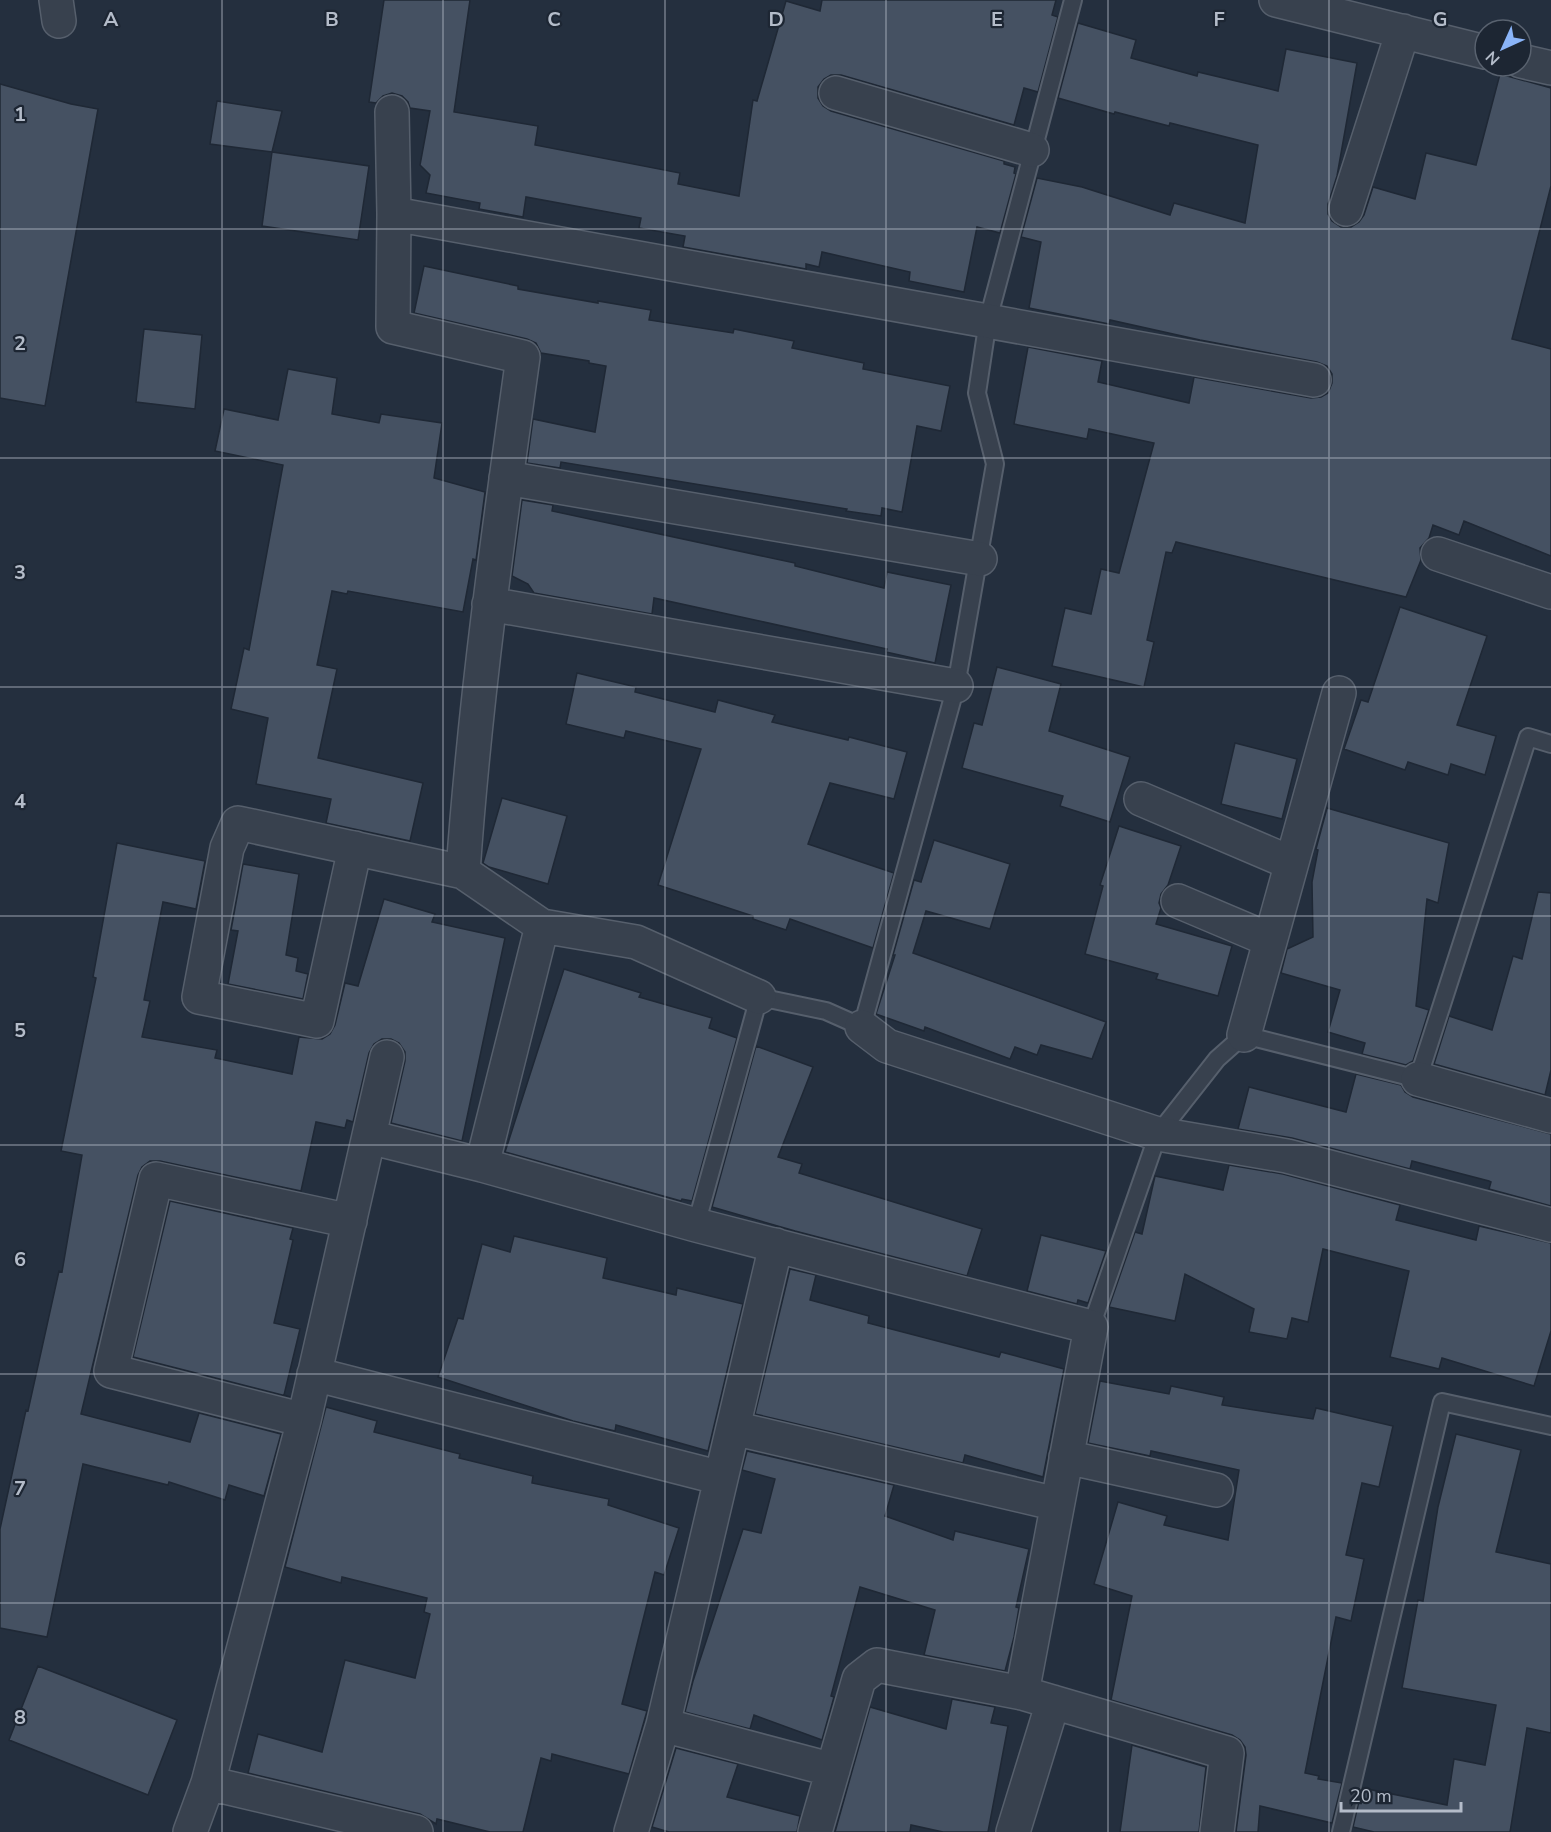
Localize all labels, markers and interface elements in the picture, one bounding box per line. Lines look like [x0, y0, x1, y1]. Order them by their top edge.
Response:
text: A [104, 6, 119, 33]
text: B [325, 6, 339, 33]
text: C [547, 6, 561, 33]
text: D [768, 6, 784, 33]
text: E [991, 6, 1003, 33]
text: F [1213, 6, 1225, 33]
text: G [1433, 6, 1447, 33]
north arrow [1473, 18, 1533, 78]
text: N [1481, 46, 1505, 70]
text: 1 [14, 101, 26, 128]
text: 2 [14, 330, 26, 357]
text: 3 [14, 559, 26, 586]
text: 4 [14, 788, 26, 815]
text: 5 [14, 1017, 26, 1044]
text: 6 [14, 1246, 26, 1273]
text: 7 [14, 1475, 26, 1502]
text: 8 [14, 1704, 26, 1731]
scale bar [1341, 1775, 1461, 1813]
text: 20 m [1350, 1784, 1392, 1808]

